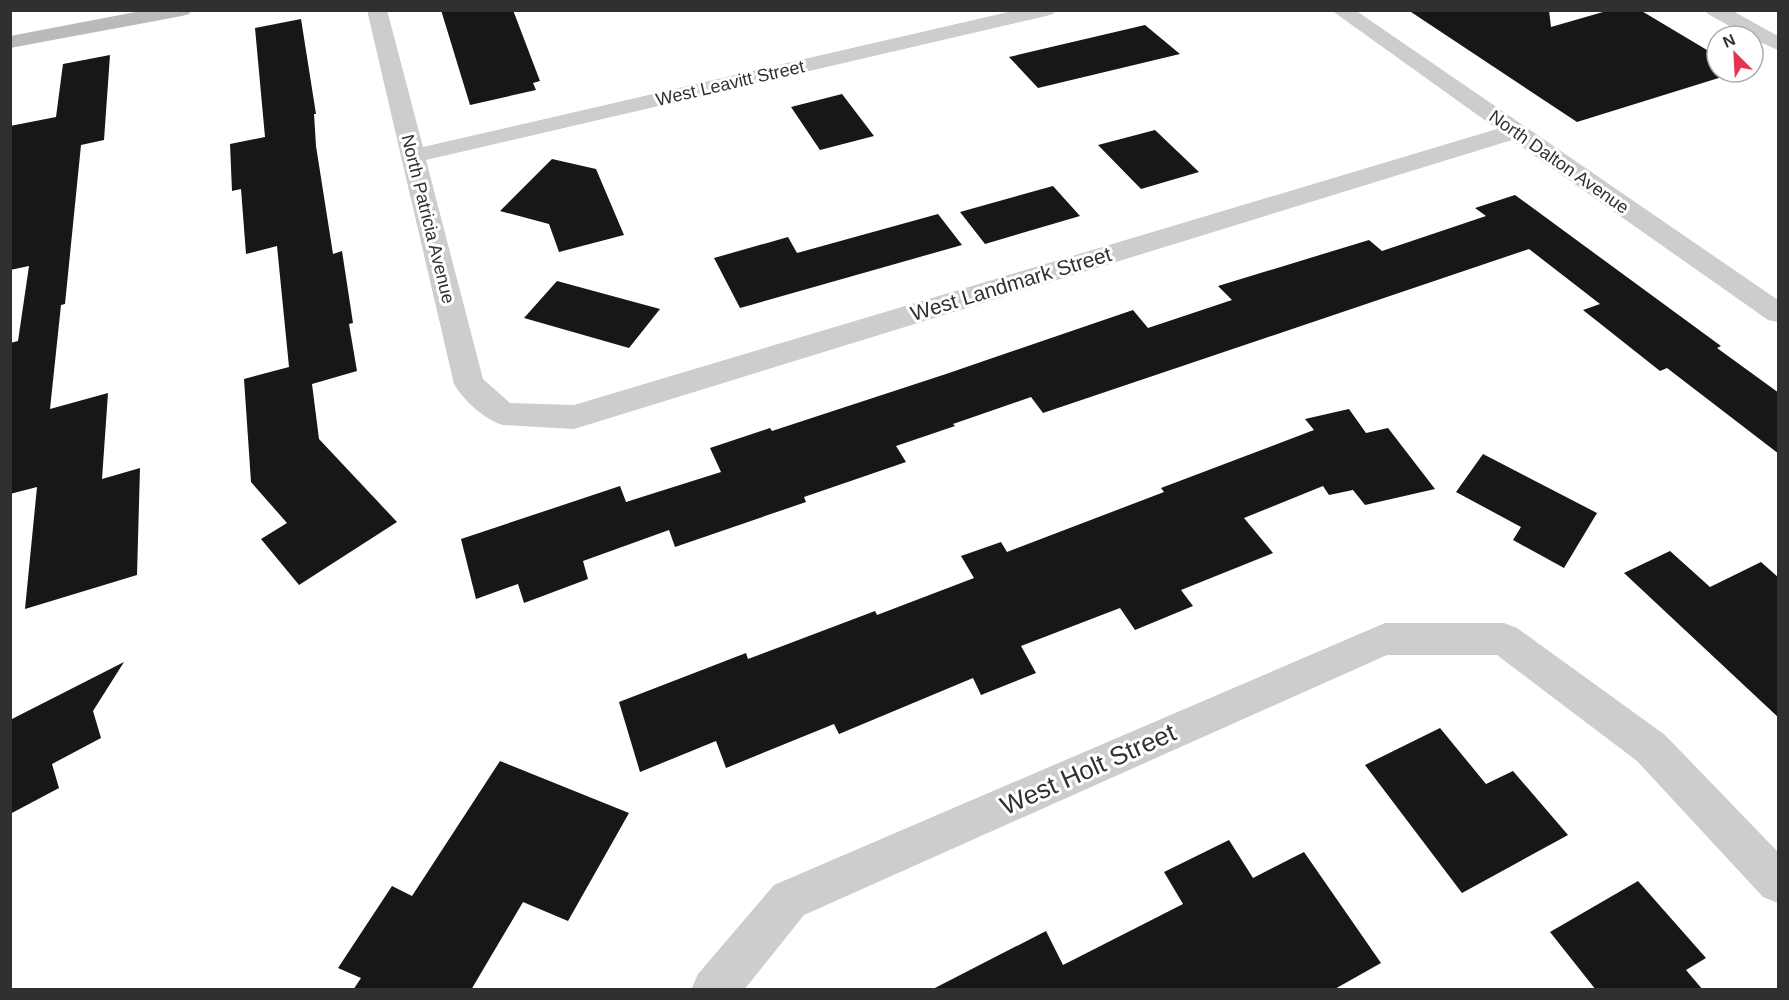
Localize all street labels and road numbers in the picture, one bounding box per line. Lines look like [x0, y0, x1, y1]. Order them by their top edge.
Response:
street label: West Leavitt Street [654, 56, 806, 110]
street label: North Dalton Avenue [1485, 106, 1633, 218]
street label: North Patricia Avenue [397, 132, 459, 306]
street label: West Landmark Street [908, 242, 1114, 325]
street label: West Holt Street [996, 717, 1181, 821]

